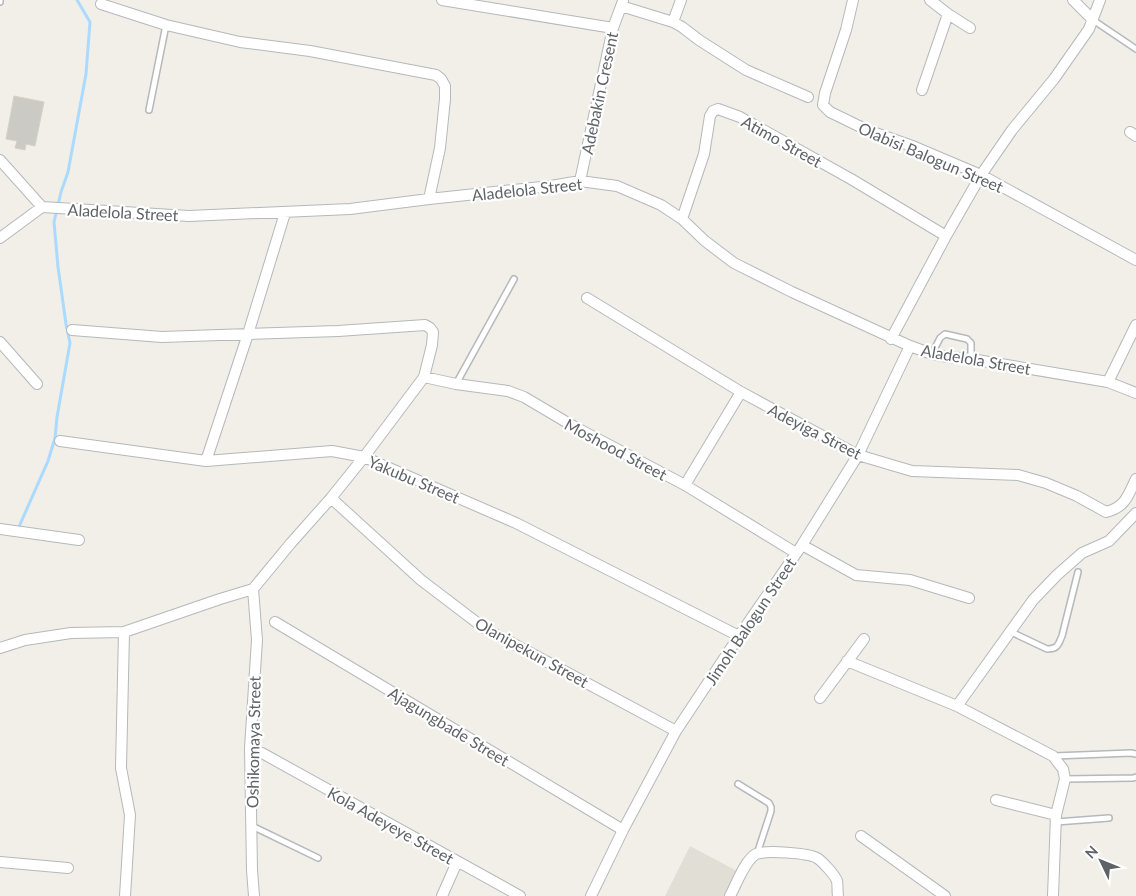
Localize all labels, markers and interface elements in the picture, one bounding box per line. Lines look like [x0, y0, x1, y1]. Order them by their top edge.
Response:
street label: Adebakin Cresent [577, 30, 621, 156]
street label: Atimo Street [739, 111, 826, 171]
street label: Olabisi Balogun Street [856, 118, 1006, 196]
street label: Aladelola Street [471, 174, 583, 204]
street label: Aladelola Street [67, 200, 179, 224]
street label: Aladelola Street [920, 340, 1032, 378]
street label: Adeyiga Street [765, 399, 865, 463]
street label: Moshood Street [562, 414, 671, 484]
street label: Yakubu Street [365, 451, 463, 507]
street label: Jimoh Balogun Street [700, 554, 800, 688]
street label: Olanipekun Street [472, 613, 592, 691]
street label: Oshikomaya Street [242, 675, 264, 808]
street label: Ajagungbade Street [385, 682, 513, 770]
street label: Kola Adeyeye Street [325, 782, 458, 868]
north arrow [1076, 836, 1126, 886]
text: N [1081, 842, 1101, 862]

